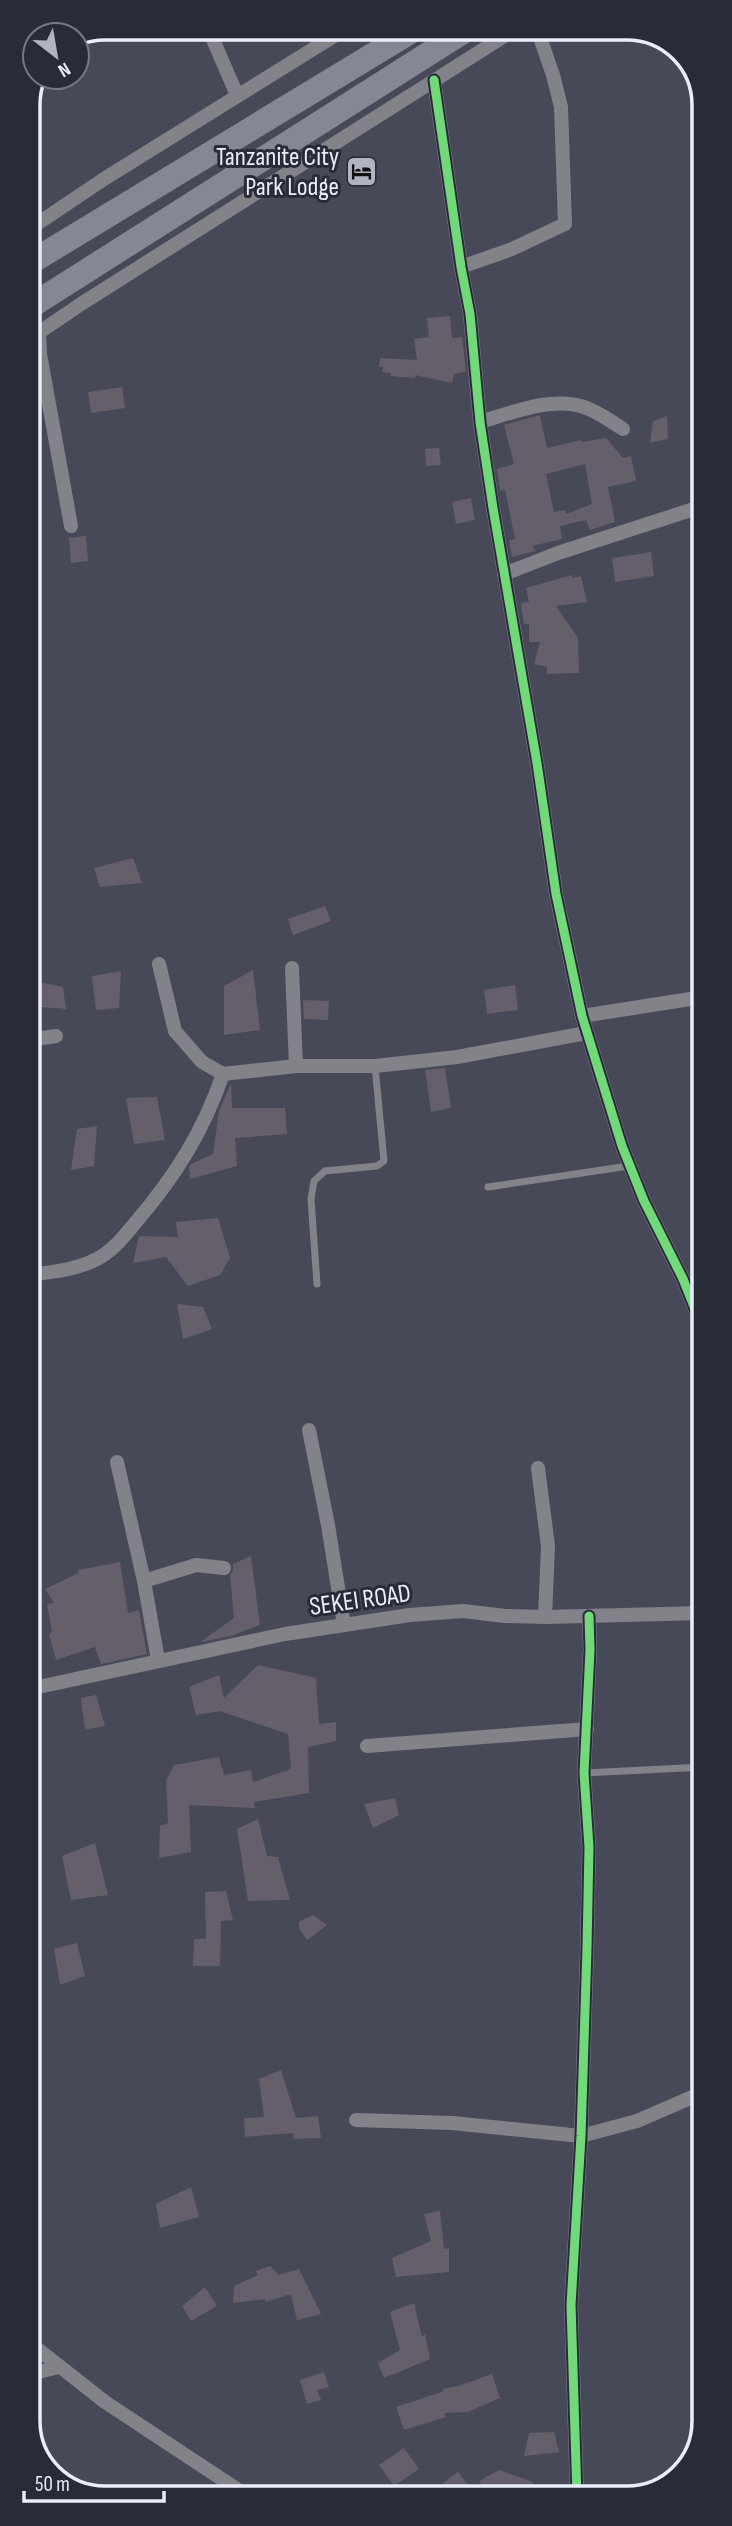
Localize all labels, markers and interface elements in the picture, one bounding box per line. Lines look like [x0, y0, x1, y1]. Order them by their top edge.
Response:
north arrow [21, 21, 91, 91]
text: N [54, 57, 74, 82]
place label: Tanzanite City Park Lodge [216, 142, 339, 203]
hotel icon: Tanzanite City Park Lodge [345, 154, 379, 188]
street label: SEKEI ROAD [308, 1578, 413, 1623]
scale bar [24, 2460, 164, 2504]
text: 50 m [35, 2472, 70, 2497]

